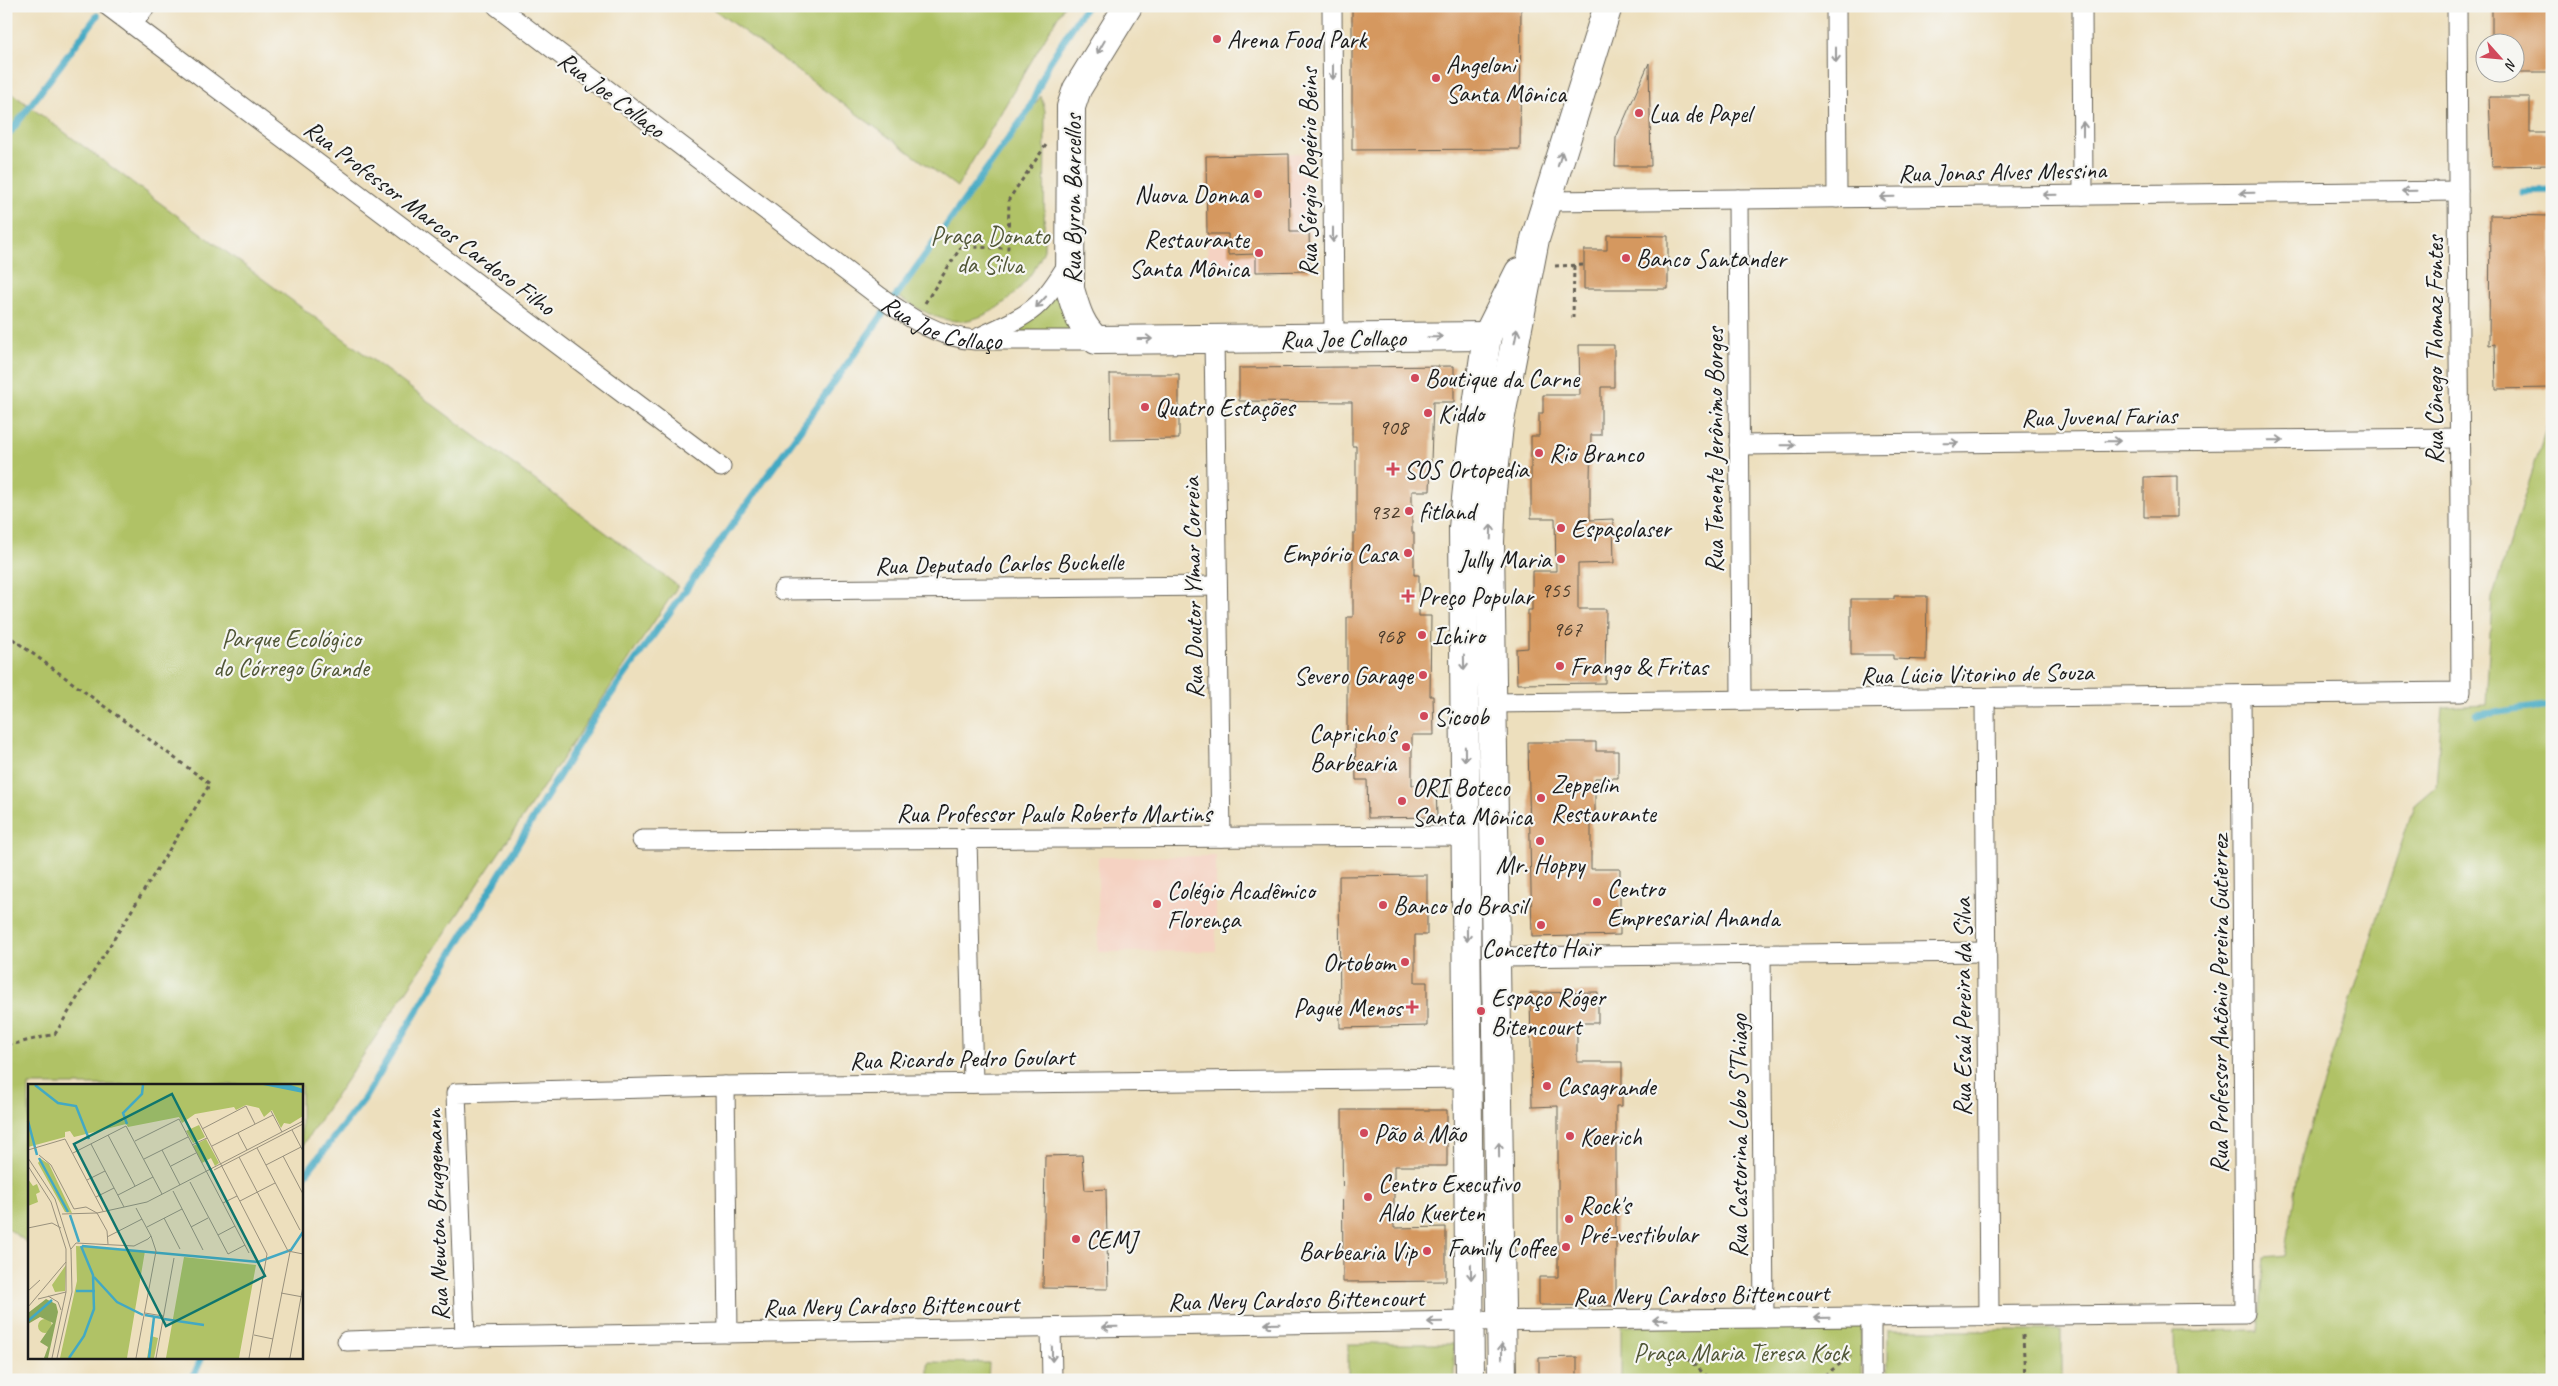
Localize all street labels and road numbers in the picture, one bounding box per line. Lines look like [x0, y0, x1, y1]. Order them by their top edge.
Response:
street label: Rua Joe Collaço [551, 44, 672, 146]
street label: Rua Sérgio Rogério Beins [1293, 65, 1325, 276]
street label: Rua Byron Barcellos [1057, 112, 1089, 284]
street label: Rua Professor Marcos Cardoso Filho [297, 113, 562, 324]
street label: Rua Jonas Alves Messina [1898, 154, 2108, 190]
street label: Rua Cônego Thomaz Fontes [2419, 233, 2451, 464]
street label: Rua Joe Collaço [875, 288, 1003, 357]
street label: Rua Joe Collaço [1280, 322, 1407, 356]
street label: Rua Tenente Jerônimo Borges [1699, 325, 1731, 573]
street label: Rua Juvenal Farias [2021, 400, 2180, 434]
street label: Rua Doutor Ylmar Correia [1175, 475, 1211, 699]
street label: Rua Deputado Carlos Buchelle [874, 546, 1125, 582]
street label: Rua Lúcio Vitorino de Souza [1860, 656, 2096, 692]
street label: Rua Professor Paulo Roberto Martins [896, 798, 1214, 830]
street label: Rua Professor Antônio Pereira Gutierrez [2204, 832, 2236, 1173]
street label: Rua Esaú Pereira da Silva [1947, 896, 1979, 1116]
street label: Rua Castorina Lobo S'Thiago [1723, 1013, 1755, 1258]
street label: Rua Ricardo Pedro Goulart [849, 1041, 1077, 1077]
street label: Rua Newton Bruggemann [417, 1107, 457, 1322]
street label: Rua Nery Cardoso Bittencourt [1573, 1277, 1832, 1313]
street label: Rua Nery Cardoso Bittencourt [1168, 1282, 1427, 1318]
street label: Rua Nery Cardoso Bittencourt [763, 1288, 1022, 1324]

